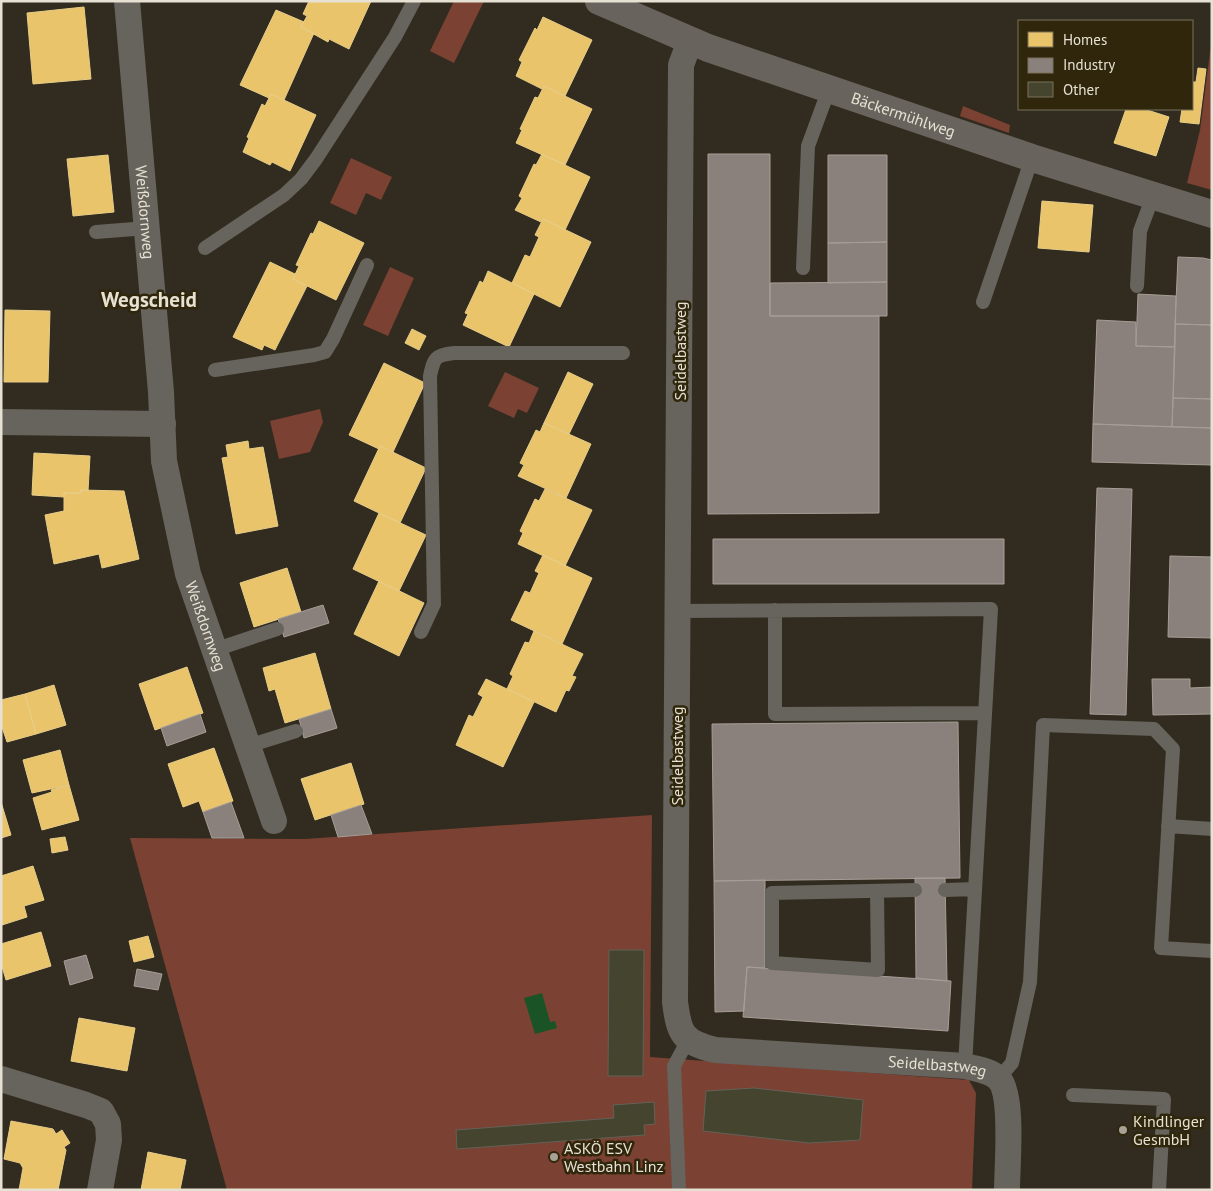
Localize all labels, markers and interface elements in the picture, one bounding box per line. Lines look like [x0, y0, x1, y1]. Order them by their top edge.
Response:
legend [1018, 20, 1193, 110]
text: Homes [1063, 30, 1107, 49]
text: Industry [1063, 55, 1115, 74]
text: Other [1063, 80, 1099, 99]
street label: Bäckermühlweg [849, 87, 958, 141]
street label: Weißdornweg [131, 164, 159, 260]
district label: Wegscheid [101, 286, 197, 313]
street label: Seidelbastweg [670, 301, 690, 401]
street label: Weißdornweg [181, 578, 231, 674]
street label: Seidelbastweg [667, 706, 687, 806]
street label: Seidelbastweg [887, 1051, 989, 1081]
place label: Kindlinger GesmbH [1133, 1111, 1205, 1149]
marker: Kindlinger GesmbH [1117, 1124, 1129, 1136]
place label: ASKÖ ESV Westbahn Linz [564, 1138, 664, 1176]
marker: ASKÖ ESV Westbahn Linz [548, 1151, 560, 1163]

